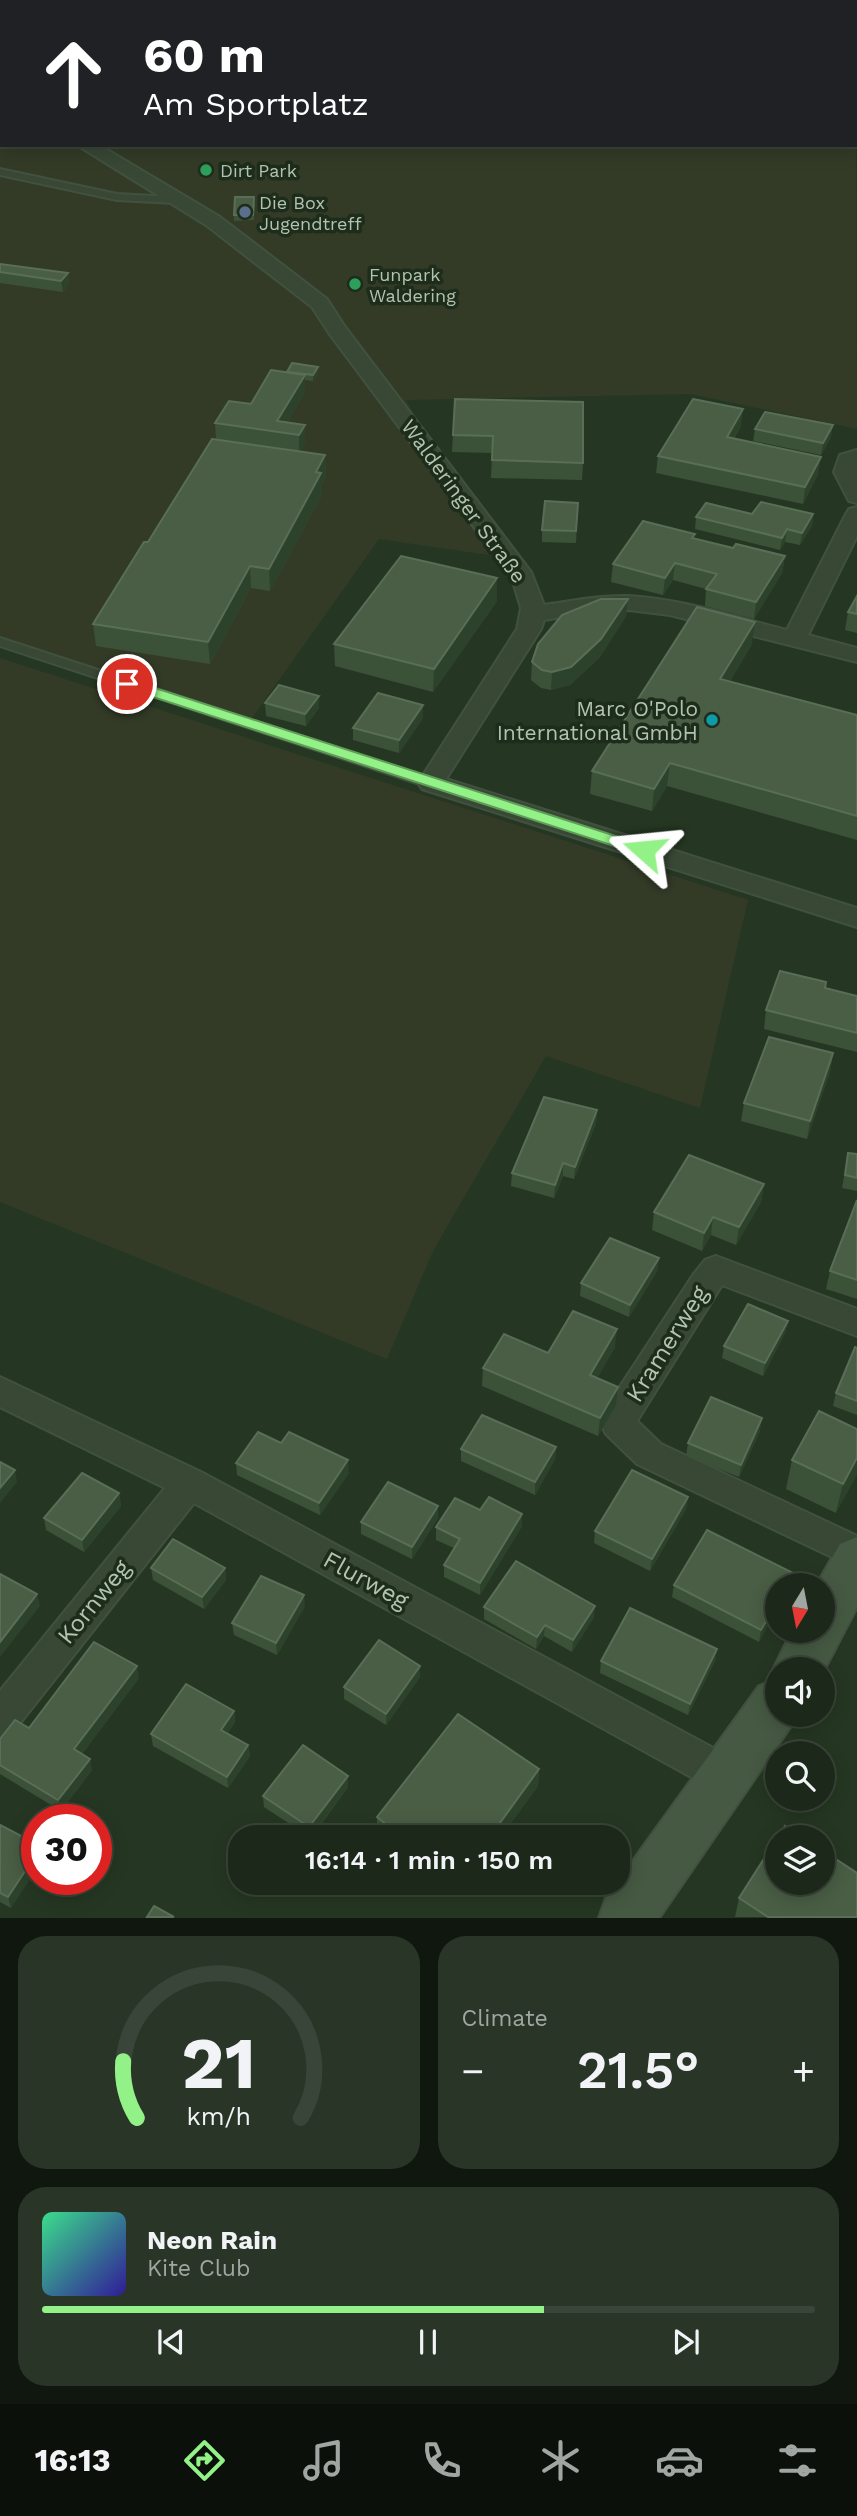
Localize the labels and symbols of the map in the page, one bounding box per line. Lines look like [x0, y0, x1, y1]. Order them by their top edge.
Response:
place label: Dirt Park [220, 160, 297, 181]
marker: Dirt Park [198, 162, 214, 178]
place label: Die Box Jugendtreff [259, 192, 362, 234]
marker: Die Box Jugendtreff [237, 204, 253, 220]
place label: Funpark Waldering [369, 264, 456, 306]
marker: Funpark Waldering [347, 276, 363, 292]
street label: Walderinger Straße [396, 414, 532, 588]
pin [97, 654, 157, 714]
place label: Marc O'Polo International GmbH [497, 696, 698, 745]
marker: Marc O'Polo International GmbH [704, 712, 720, 728]
position arrow [607, 813, 681, 887]
street label: Kramerweg [620, 1281, 714, 1407]
street label: Flurweg [319, 1545, 414, 1615]
street label: Kornweg [52, 1554, 136, 1650]
north arrow [765, 1573, 835, 1643]
speed limit sign: 30 [21, 1804, 112, 1895]

